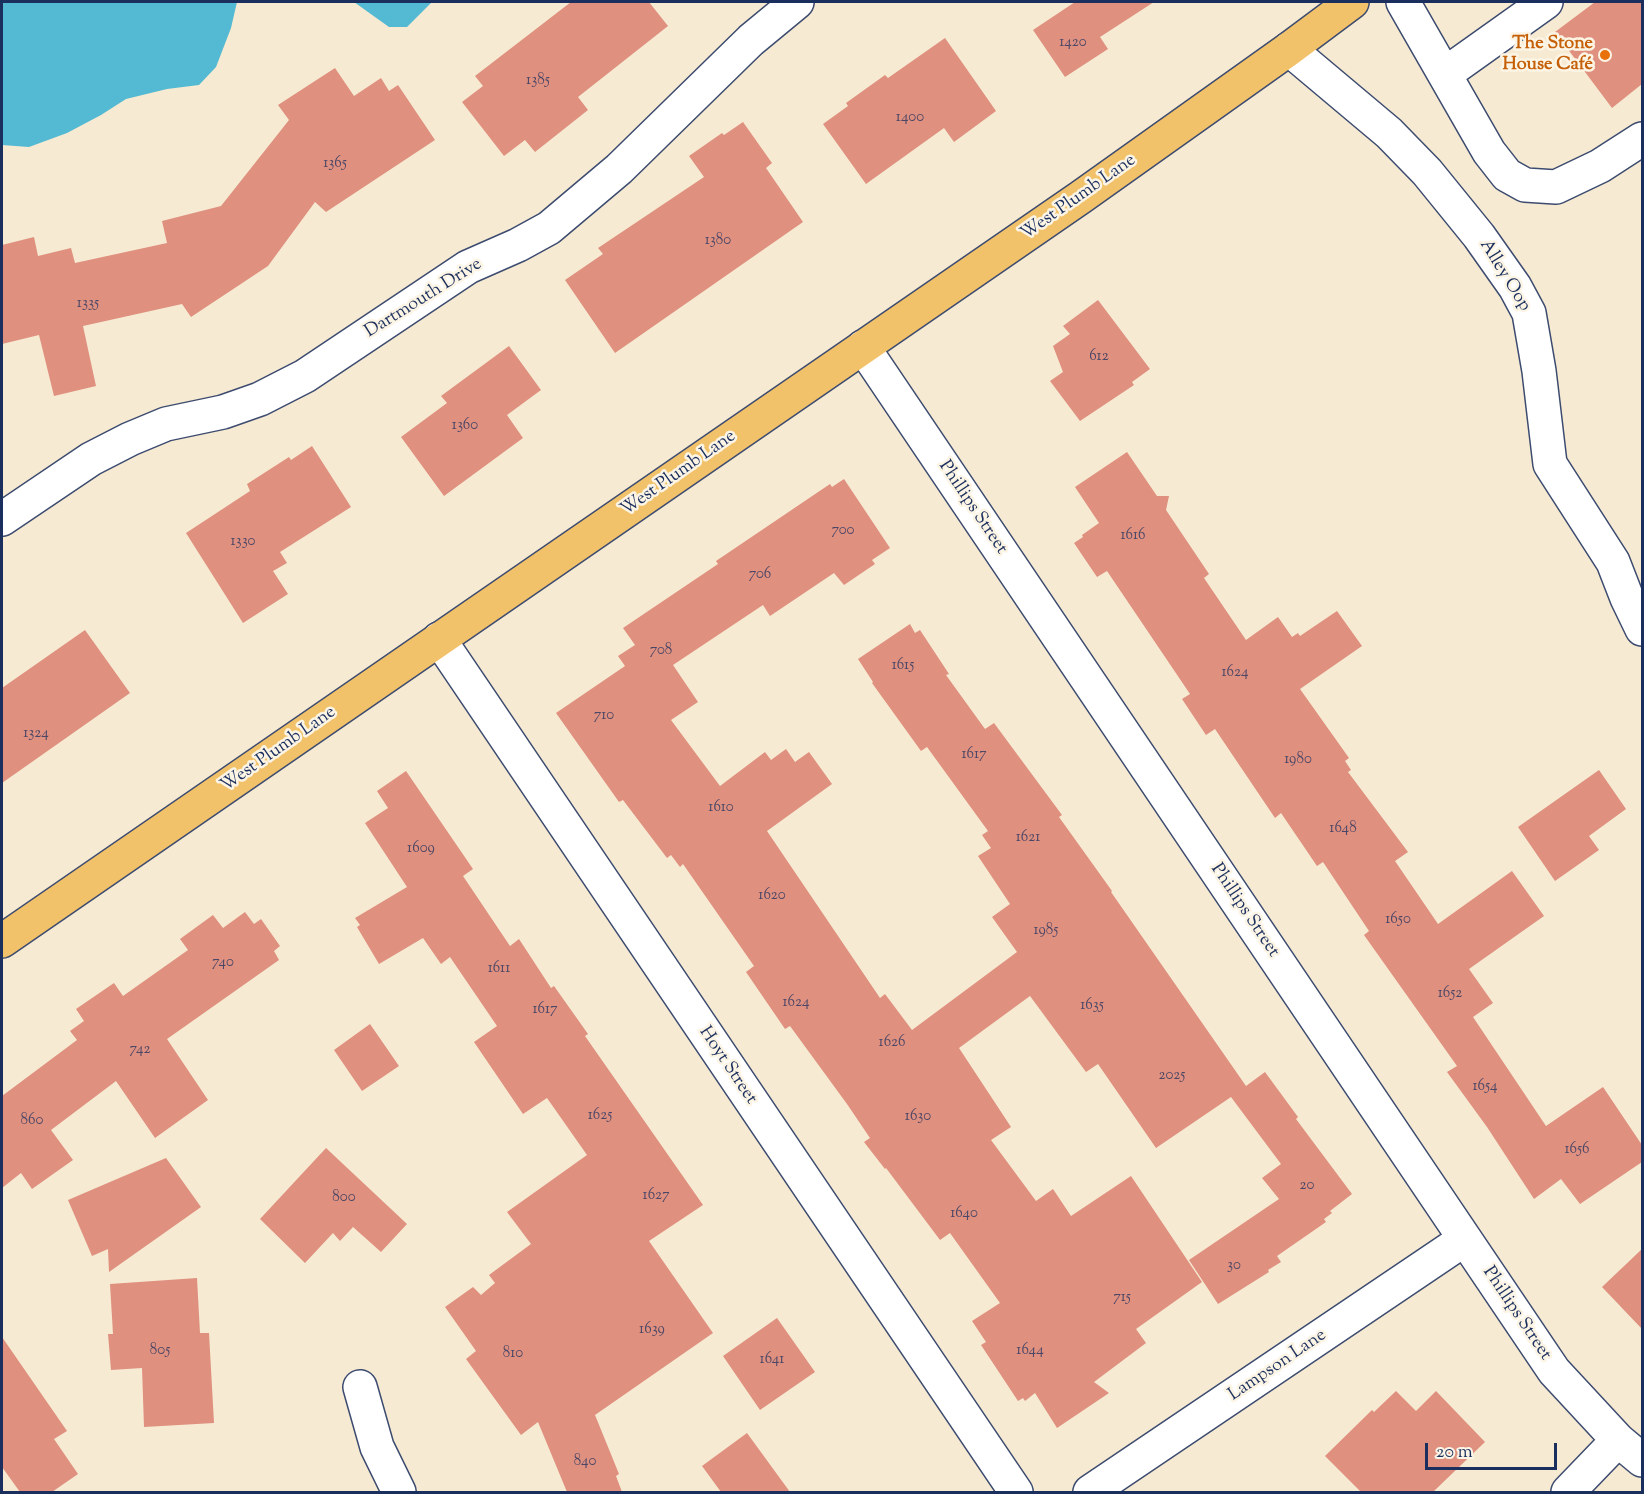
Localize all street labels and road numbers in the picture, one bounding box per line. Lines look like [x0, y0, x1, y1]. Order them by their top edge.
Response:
street label: West Plumb Lane [1017, 150, 1141, 246]
street label: Alley Oop [1474, 236, 1534, 316]
street label: Dartmouth Drive [361, 254, 487, 344]
street label: West Plumb Lane [617, 426, 741, 522]
street label: Phillips Street [933, 457, 1011, 559]
street label: West Plumb Lane [217, 702, 341, 798]
street label: Phillips Street [1205, 860, 1283, 962]
street label: Hoyt Street [693, 1023, 761, 1109]
street label: Phillips Street [1477, 1263, 1555, 1365]
street label: Lampson Lane [1225, 1325, 1331, 1407]

